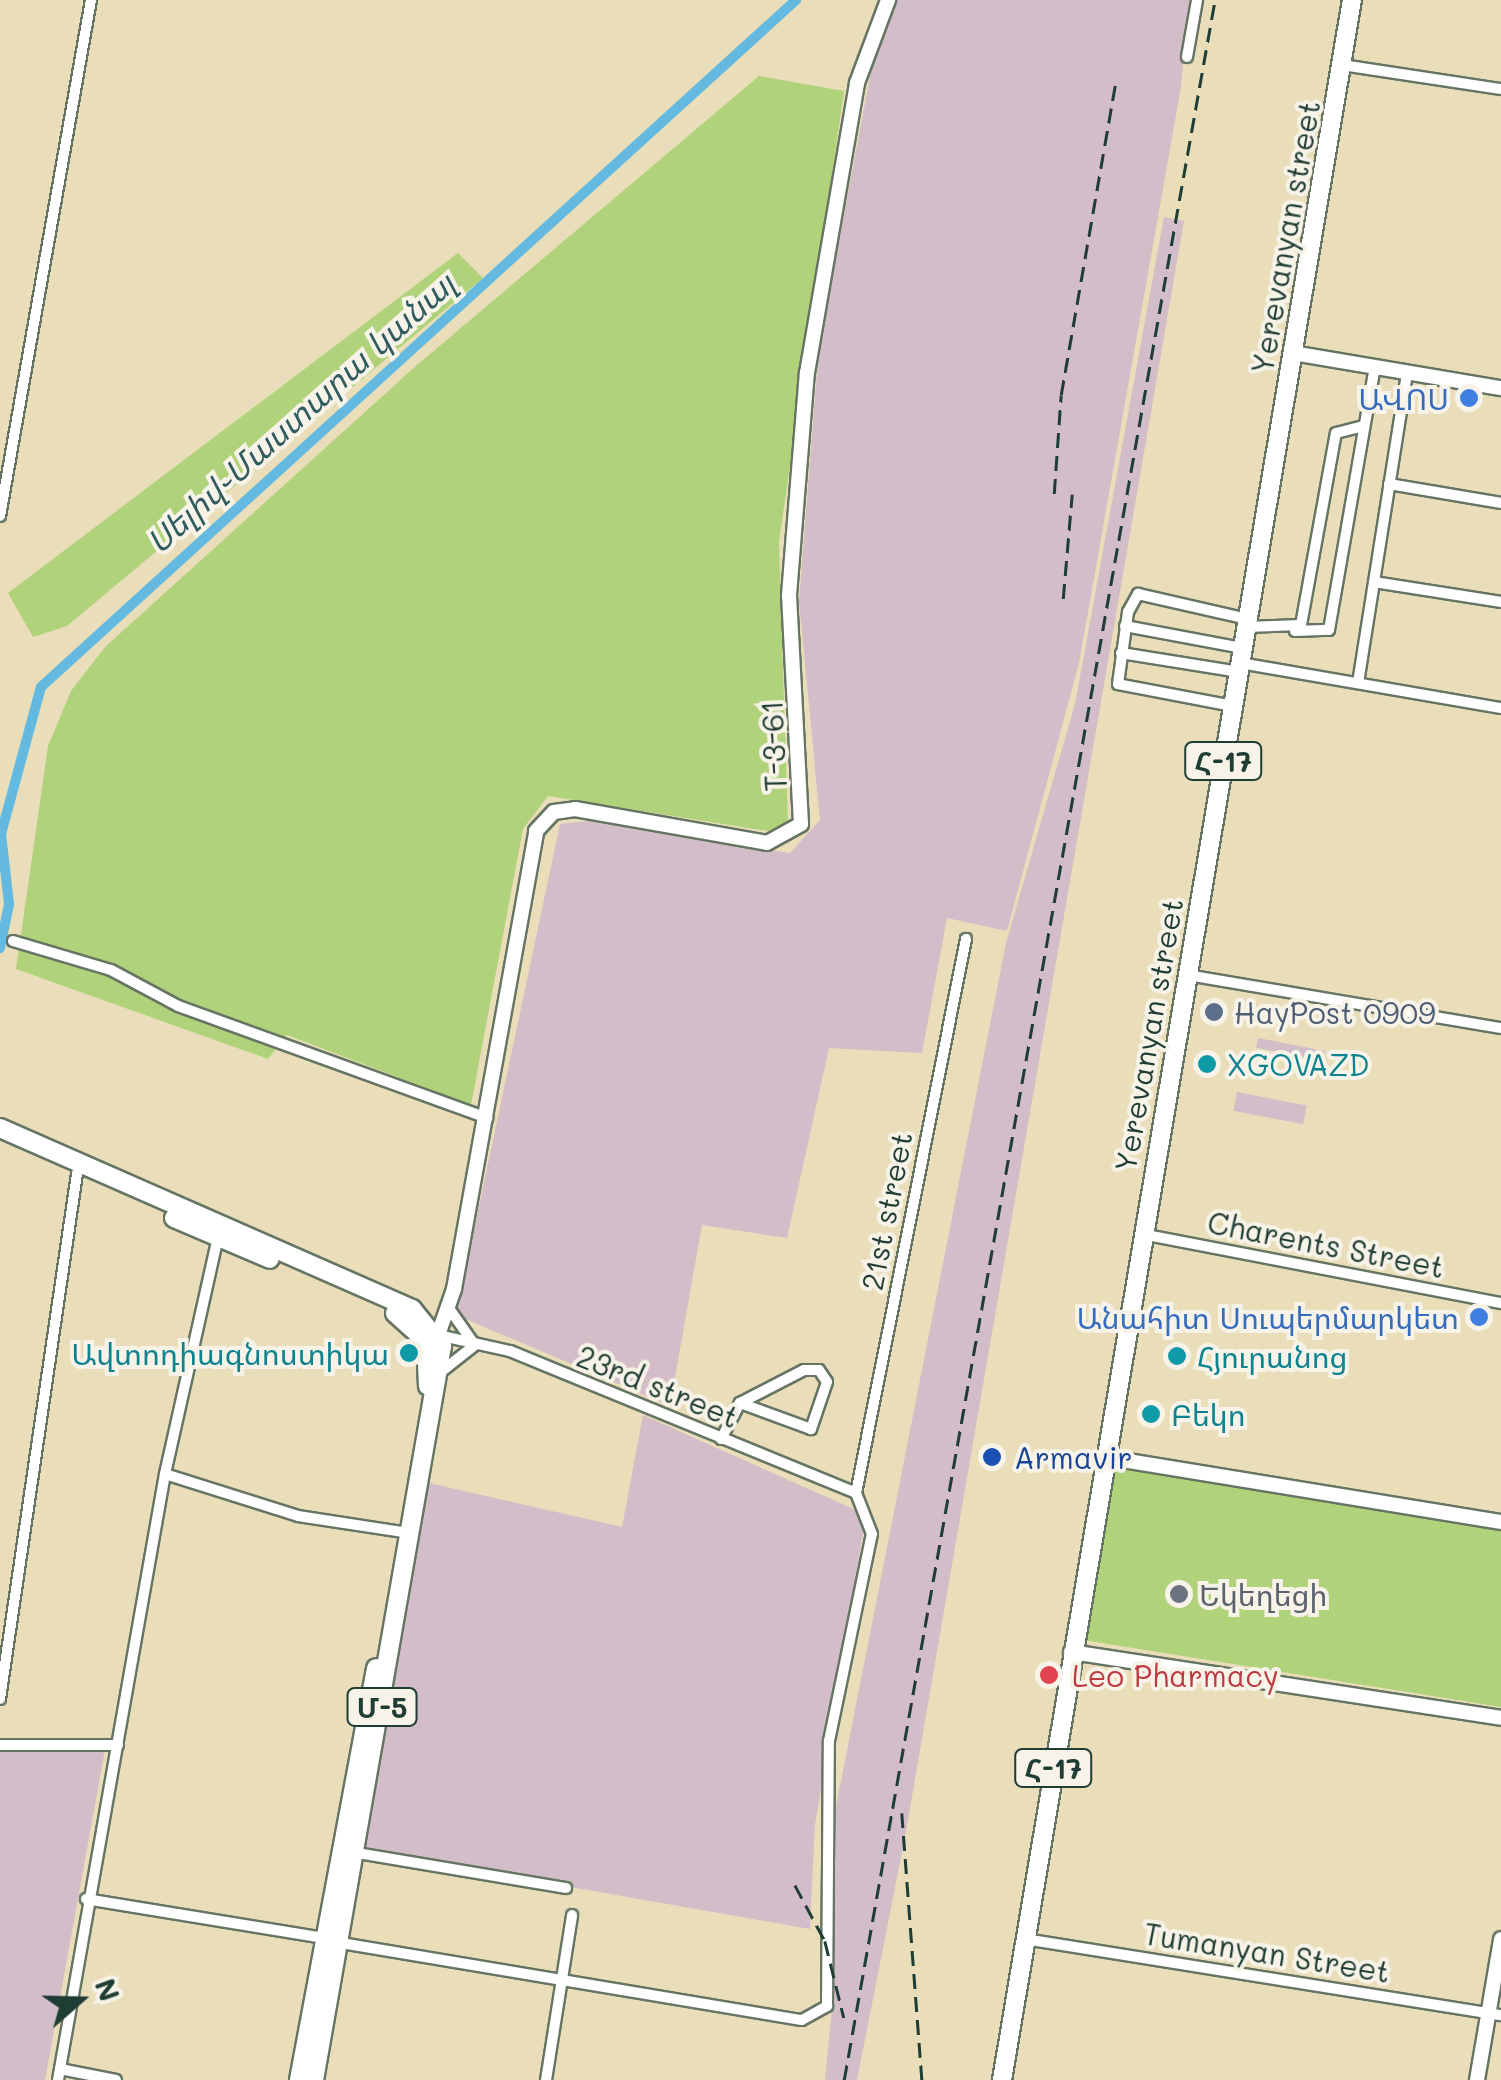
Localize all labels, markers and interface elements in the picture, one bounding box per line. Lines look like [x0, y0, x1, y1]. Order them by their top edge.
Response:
street label: Yerevanyan street [1243, 98, 1327, 376]
water label: Սելիվ֊Մաստարա կանալ [138, 264, 462, 560]
place label: ԱՎՈՍ [1358, 380, 1449, 416]
marker: ԱՎՈՍ [1458, 387, 1480, 409]
street label: T-3-61 [753, 700, 793, 792]
road number: Հ-17 [1183, 738, 1263, 784]
street label: Yerevanyan street [1106, 896, 1190, 1174]
place label: HayPost 0909 [1234, 994, 1436, 1030]
marker: HayPost 0909 [1203, 1001, 1225, 1023]
place label: XGOVAZD [1227, 1046, 1369, 1082]
marker: XGOVAZD [1196, 1053, 1218, 1075]
street label: 21st street [853, 1129, 919, 1293]
street label: Charents Street [1205, 1203, 1447, 1285]
place label: Անահիտ Սուպերմարկետ [1077, 1299, 1459, 1335]
marker: Անահիտ Սուպերմարկետ [1468, 1306, 1490, 1328]
place label: Ավտոդիագնոստիկա [71, 1335, 389, 1371]
street label: 23rd street [572, 1337, 744, 1435]
place label: Հյուրանոց [1197, 1338, 1348, 1374]
marker: Ավտոդիագնոստիկա [398, 1342, 420, 1364]
marker: Հյուրանոց [1166, 1345, 1188, 1367]
place label: Բեկո [1171, 1396, 1246, 1432]
marker: Բեկո [1140, 1403, 1162, 1425]
place label: Armavir [1014, 1439, 1133, 1475]
marker: Armavir [979, 1444, 1005, 1470]
place label: Եկեղեցի [1199, 1576, 1327, 1612]
marker: Եկեղեցի [1168, 1583, 1190, 1605]
place label: Leo Pharmacy [1072, 1657, 1279, 1693]
marker: Leo Pharmacy [1036, 1662, 1062, 1688]
road number: Մ-5 [344, 1684, 420, 1730]
road number: Հ-17 [1013, 1745, 1093, 1791]
street label: Tumanyan Street [1142, 1915, 1392, 1989]
north arrow [30, 1950, 130, 2050]
text: N [88, 1974, 129, 2006]

